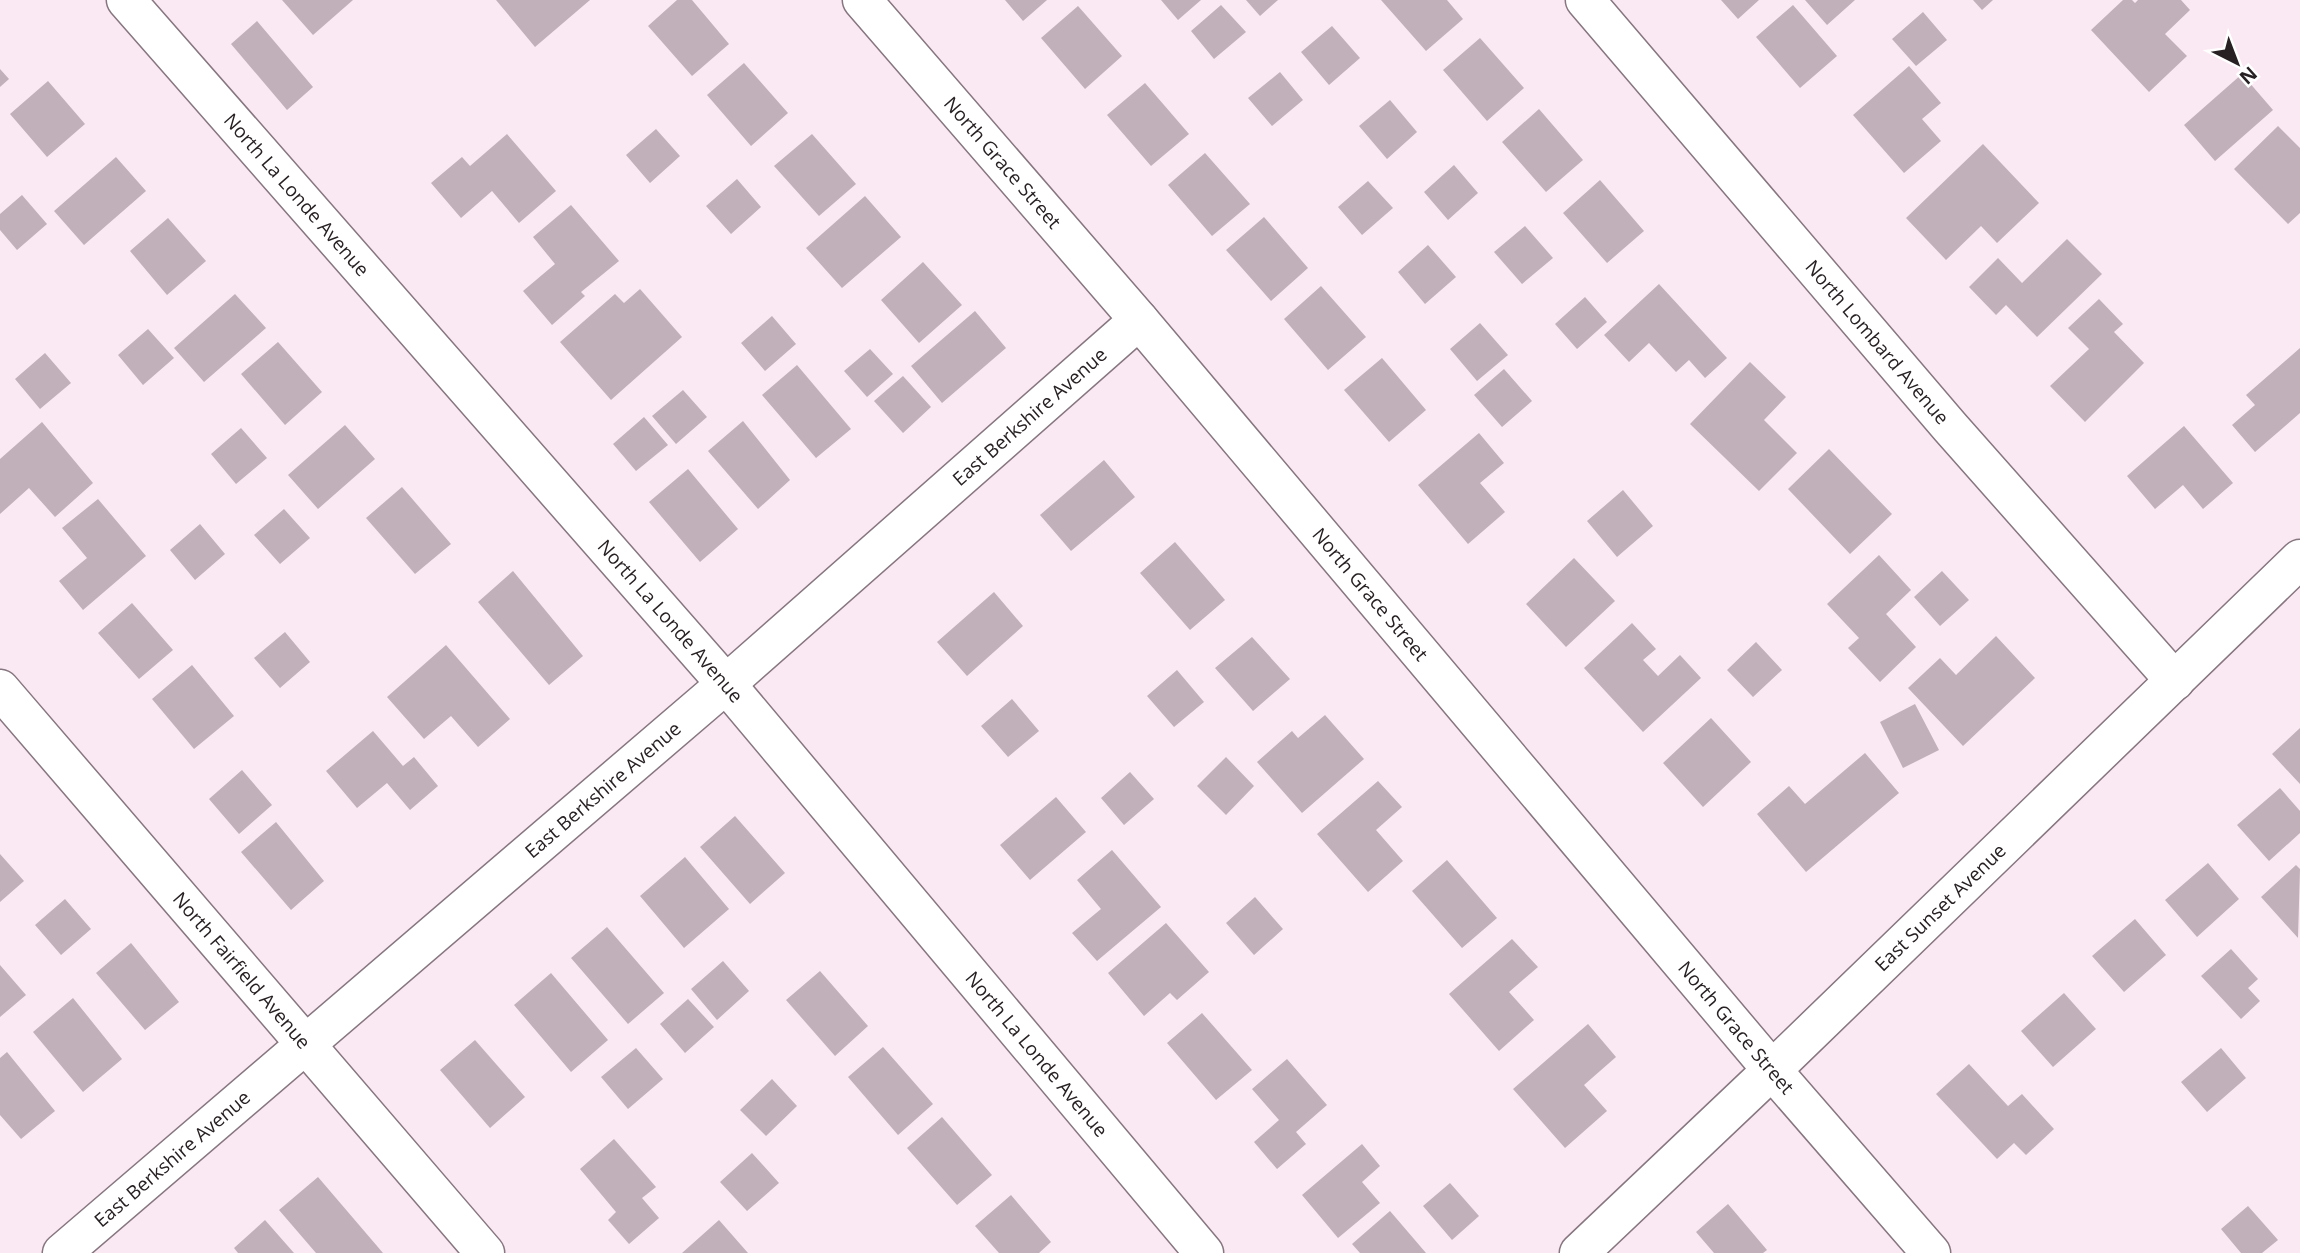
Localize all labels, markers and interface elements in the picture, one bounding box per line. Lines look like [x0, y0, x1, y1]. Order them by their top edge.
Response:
north arrow [2202, 28, 2272, 98]
text: N [2234, 61, 2263, 90]
street label: North Grace Street [938, 91, 1067, 234]
street label: North La Londe Avenue [218, 108, 375, 282]
street label: North Lombard Avenue [1800, 254, 1955, 430]
street label: East Berkshire Avenue [947, 341, 1112, 492]
street label: North Grace Street [1307, 522, 1434, 666]
street label: North La Londe Avenue [592, 534, 749, 708]
street label: East Berkshire Avenue [519, 716, 686, 864]
street label: East Sunset Avenue [1869, 838, 2011, 977]
street label: North Fairfield Avenue [167, 886, 317, 1054]
street label: North Grace Street [1672, 955, 1800, 1100]
street label: North La Londe Avenue [960, 966, 1114, 1142]
street label: East Berkshire Avenue [89, 1084, 256, 1233]

